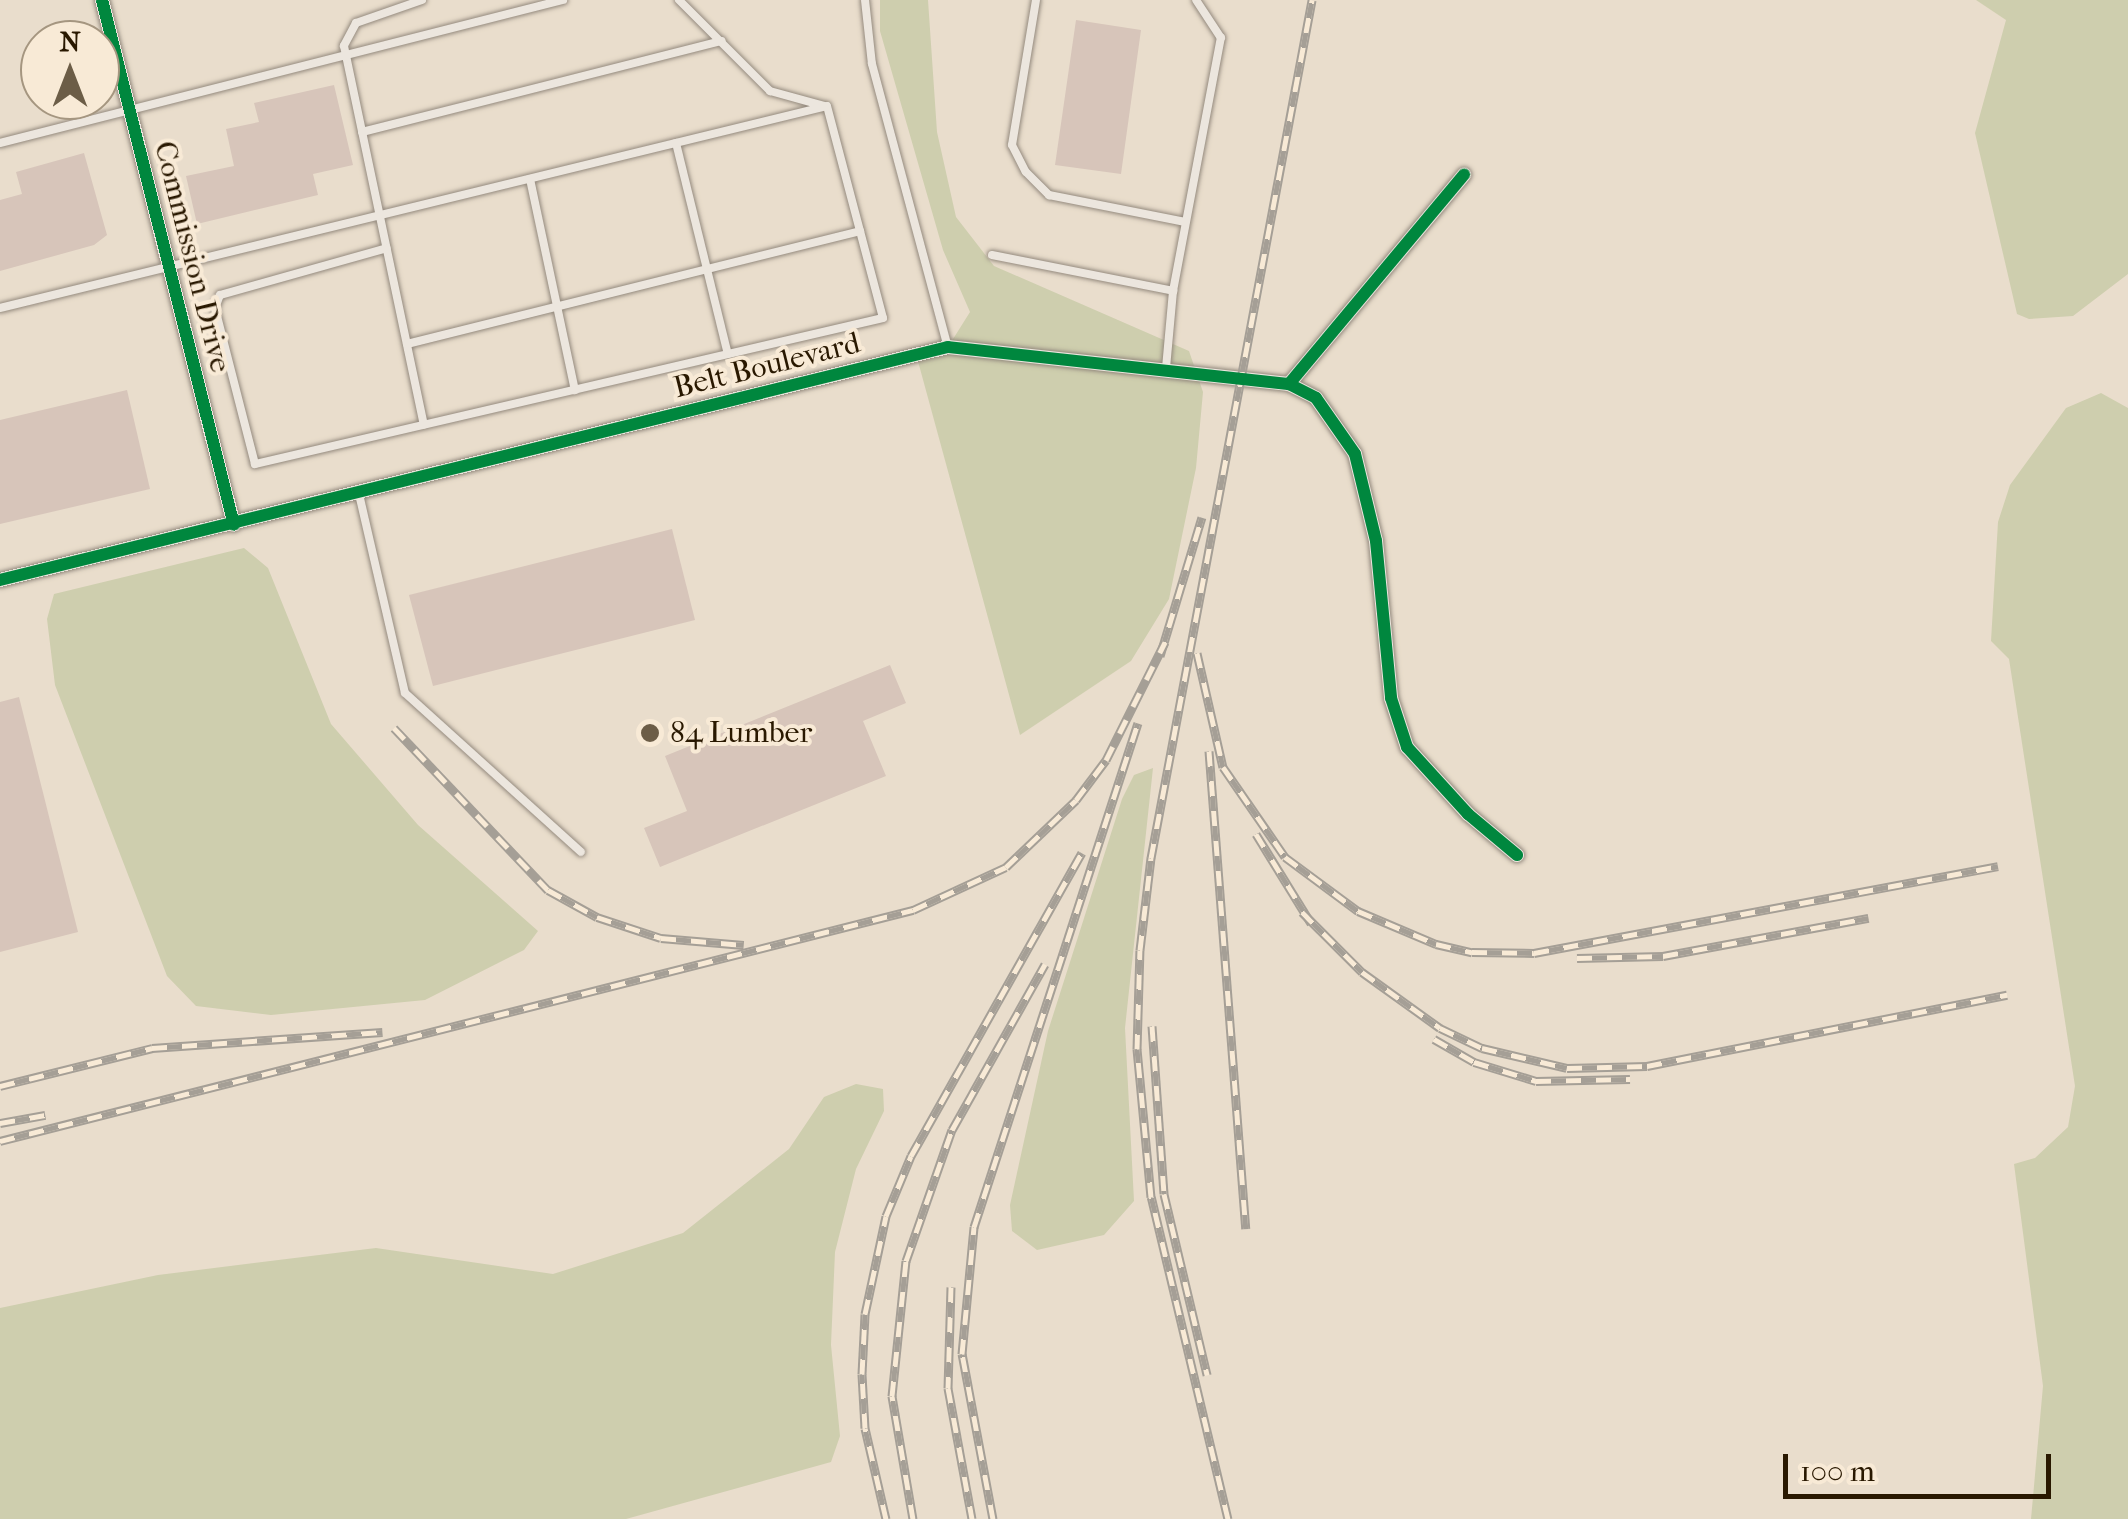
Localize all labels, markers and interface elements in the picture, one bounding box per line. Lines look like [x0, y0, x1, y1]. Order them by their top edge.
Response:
north arrow [20, 20, 120, 120]
text: N [59, 25, 81, 58]
street label: Commission Drive [146, 138, 238, 376]
street label: Belt Boulevard [670, 325, 864, 407]
place label: 84 Lumber [670, 715, 812, 751]
marker: 84 Lumber [639, 722, 661, 744]
scale bar [1788, 1434, 2056, 1496]
text: 100 m [1800, 1454, 1875, 1489]

